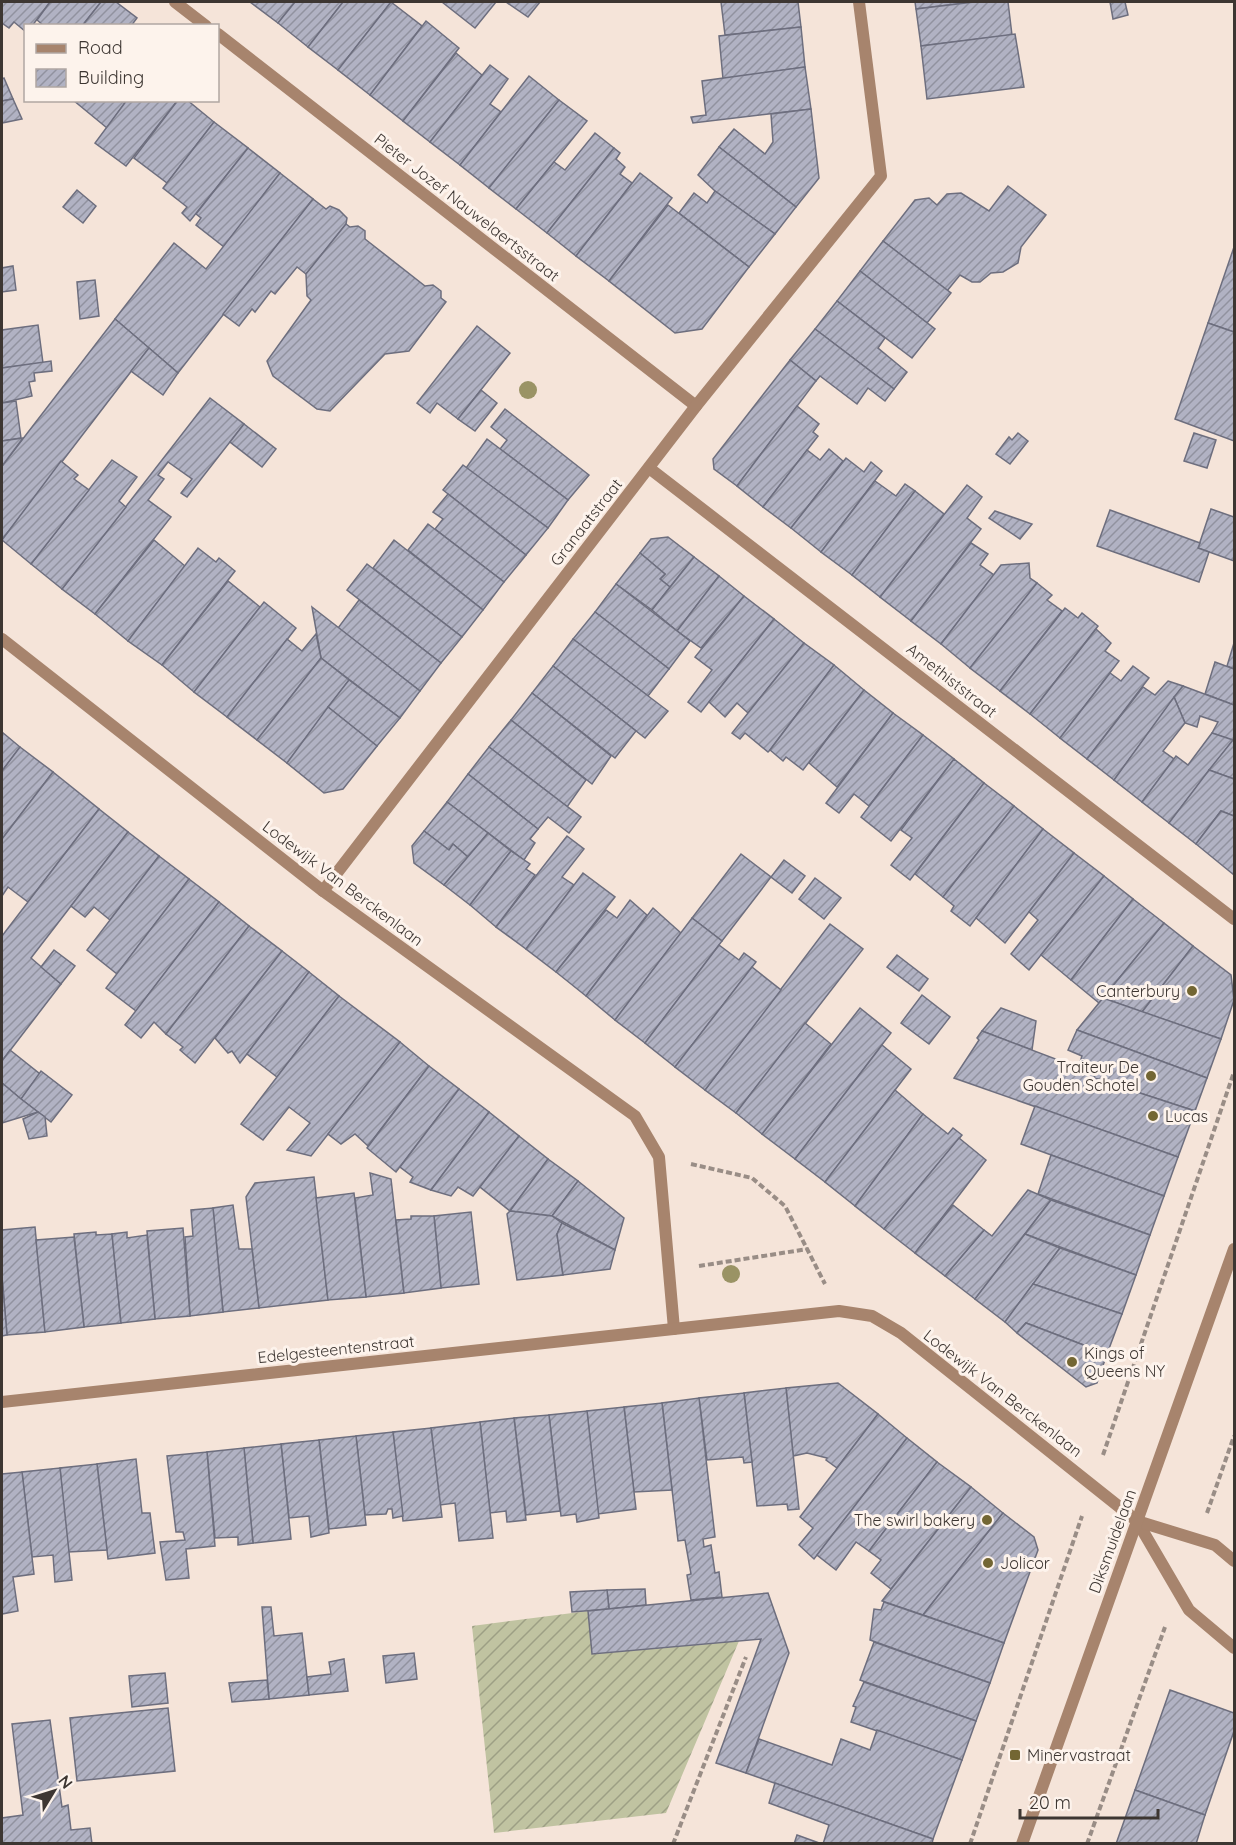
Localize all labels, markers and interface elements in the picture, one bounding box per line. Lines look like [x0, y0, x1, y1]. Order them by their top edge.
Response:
legend [24, 24, 219, 102]
text: Road [78, 36, 123, 59]
text: Building [78, 66, 144, 89]
street label: Pieter Jozef Nauwelaertsstraat [370, 129, 564, 285]
street label: Granaatstraat [546, 474, 626, 570]
street label: Amethiststraat [903, 639, 1001, 721]
street label: Lodewijk Van Berckenlaan [259, 816, 427, 950]
place label: Canterbury [1096, 981, 1180, 1001]
marker: Canterbury [1185, 984, 1199, 998]
place label: Traiteur De Gouden Schotel [1023, 1057, 1139, 1095]
marker: Traiteur De Gouden Schotel [1144, 1069, 1158, 1083]
place label: Lucas [1165, 1106, 1208, 1126]
marker: Lucas [1146, 1109, 1160, 1123]
street label: Lodewijk Van Berckenlaan [920, 1325, 1086, 1461]
street label: Edelgesteentenstraat [257, 1331, 415, 1367]
place label: Kings of Queens NY [1084, 1343, 1165, 1381]
marker: Kings of Queens NY [1065, 1355, 1079, 1369]
street label: Diksmuidelaan [1084, 1486, 1140, 1596]
place label: The swirl bakery [854, 1510, 975, 1530]
marker: The swirl bakery [980, 1513, 994, 1527]
place label: Jolicor [1000, 1553, 1050, 1573]
marker: Jolicor [981, 1556, 995, 1570]
place label: Minervastraat [1027, 1745, 1131, 1765]
marker: Minervastraat [1008, 1748, 1022, 1762]
north arrow [24, 1761, 84, 1821]
text: N [54, 1771, 77, 1793]
scale bar [1020, 1782, 1158, 1820]
text: 20 m [1029, 1791, 1071, 1814]

